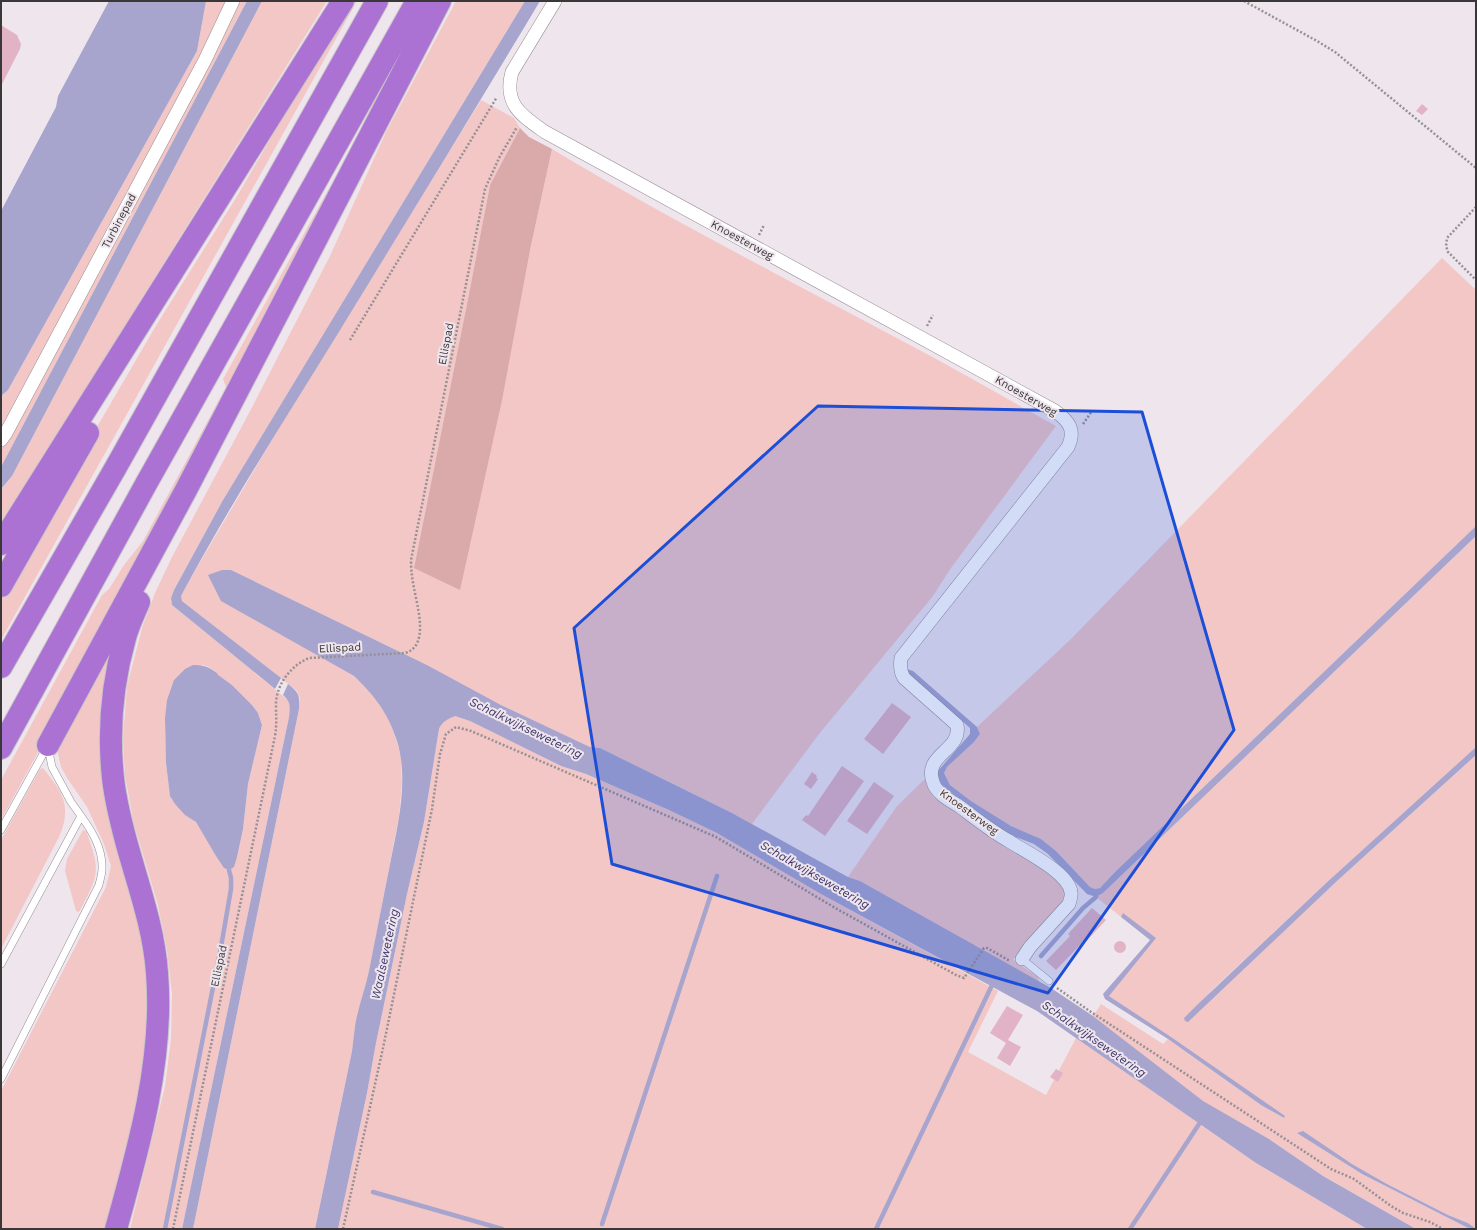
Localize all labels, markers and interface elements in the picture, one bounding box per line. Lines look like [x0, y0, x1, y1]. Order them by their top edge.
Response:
street label: Turbinepad [99, 191, 139, 251]
street label: Knoesterweg [708, 217, 776, 263]
street label: Ellispad [436, 322, 456, 366]
street label: Knoesterweg [993, 373, 1059, 419]
street label: Ellispad [318, 640, 362, 656]
water label: Schalkwijksewetering [467, 695, 585, 761]
street label: Knoesterweg [937, 786, 1001, 838]
water label: Schalkwijksewetering [758, 838, 872, 912]
water label: Waalsewetering [369, 907, 401, 1001]
street label: Ellispad [208, 944, 230, 988]
water label: Schalkwijksewetering [1039, 998, 1149, 1080]

